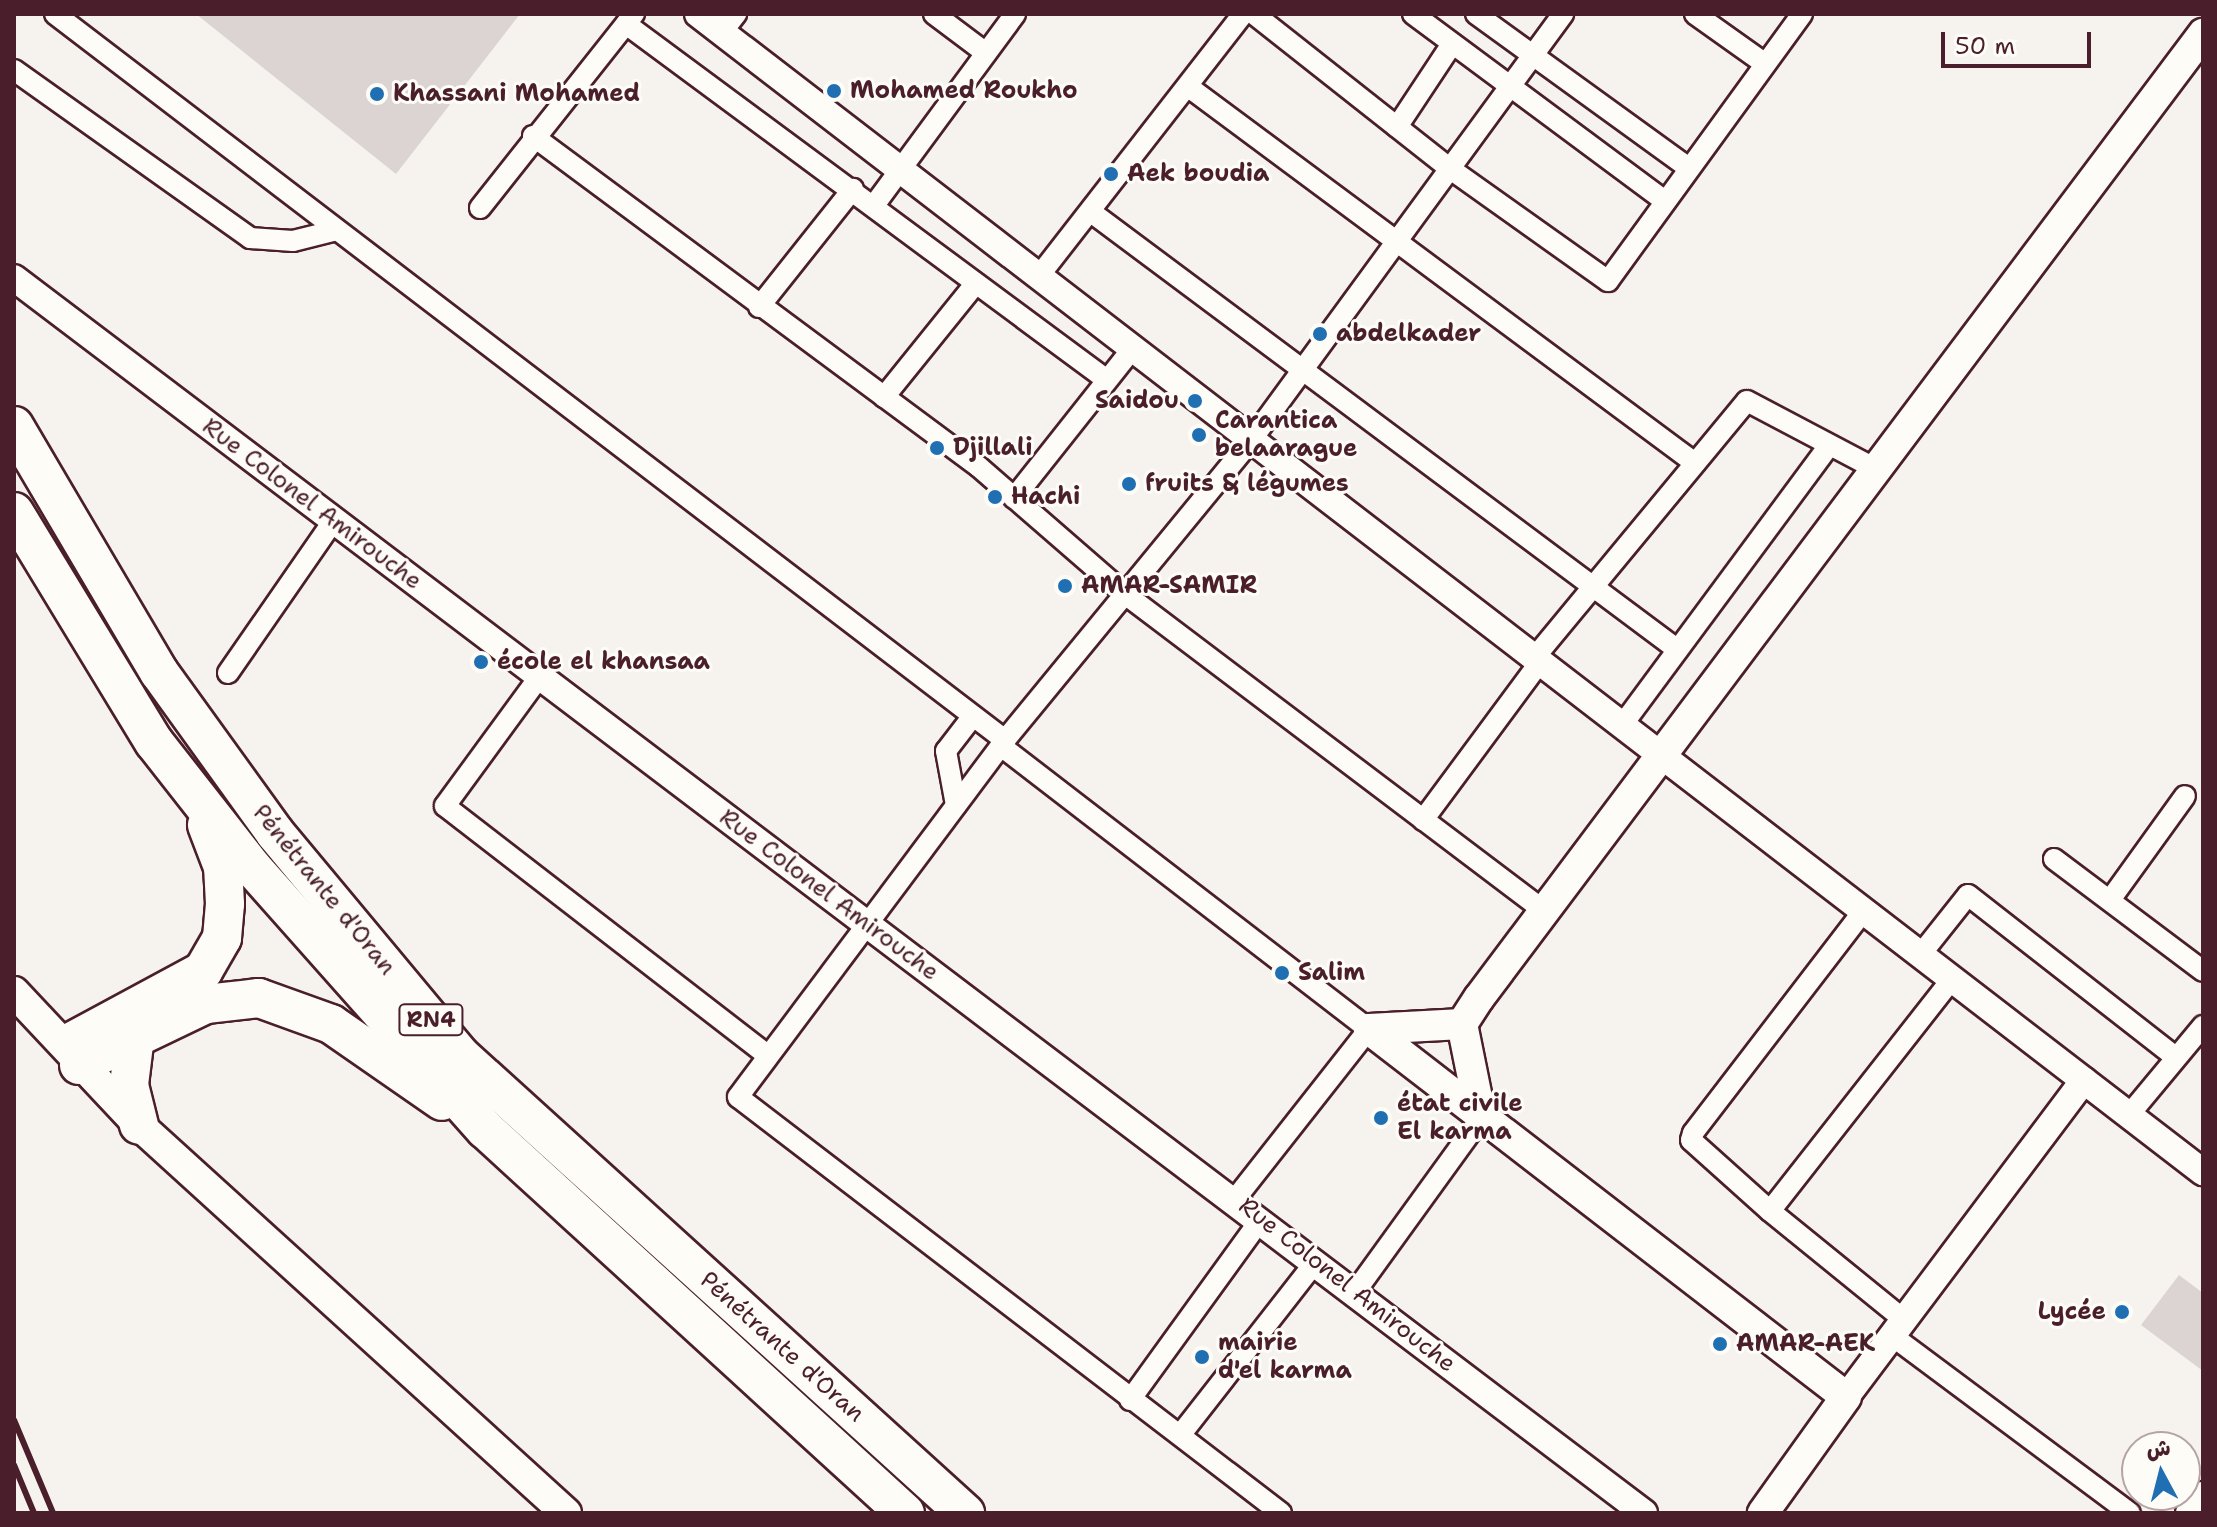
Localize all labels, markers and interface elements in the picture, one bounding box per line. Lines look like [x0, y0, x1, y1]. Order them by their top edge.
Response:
scale bar [1945, 16, 2095, 66]
text: 50 m [1955, 30, 2015, 62]
place label: Mohamed Roukho [850, 77, 1078, 105]
place label: Khassani Mohamed [393, 80, 640, 108]
marker: Mohamed Roukho [825, 82, 843, 100]
marker: Khassani Mohamed [368, 85, 386, 103]
place label: Aek boudia [1127, 160, 1269, 188]
marker: Aek boudia [1102, 165, 1120, 183]
place label: abdelkader [1336, 320, 1481, 348]
marker: abdelkader [1311, 325, 1329, 343]
place label: Saidou [1095, 387, 1179, 415]
marker: Saidou [1186, 392, 1204, 410]
place label: Carantica belaarague [1215, 407, 1358, 463]
street label: Rue Colonel Amirouche [197, 412, 427, 596]
marker: Carantica belaarague [1190, 426, 1208, 444]
place label: Djillali [953, 434, 1033, 462]
marker: Djillali [928, 439, 946, 457]
place label: fruits & légumes [1145, 470, 1349, 498]
marker: fruits & légumes [1120, 475, 1138, 493]
place label: Hachi [1011, 483, 1080, 511]
marker: Hachi [986, 488, 1004, 506]
place label: AMAR-SAMIR [1081, 572, 1257, 600]
marker: AMAR-SAMIR [1056, 577, 1074, 595]
place label: école el khansaa [497, 648, 710, 676]
marker: école el khansaa [472, 653, 490, 671]
street label: Pénétrante d'Oran [246, 799, 402, 981]
street label: Rue Colonel Amirouche [714, 803, 944, 987]
place label: Salim [1298, 959, 1365, 987]
marker: Salim [1273, 964, 1291, 982]
road number: RN4 [397, 1002, 465, 1038]
place label: état civile El karma [1397, 1090, 1523, 1146]
marker: état civile El karma [1372, 1109, 1390, 1127]
street label: Rue Colonel Amirouche [1233, 1191, 1461, 1379]
street label: Pénétrante d'Oran [694, 1266, 870, 1428]
place label: Lycée [2038, 1298, 2106, 1326]
marker: Lycée [2113, 1303, 2131, 1321]
place label: mairie d'el karma [1218, 1329, 1352, 1385]
place label: AMAR-AEK [1736, 1330, 1875, 1358]
marker: AMAR-AEK [1711, 1335, 1729, 1353]
marker: mairie d'el karma [1193, 1348, 1211, 1366]
north arrow [2121, 1431, 2201, 1511]
text: ش [2144, 1433, 2172, 1465]

